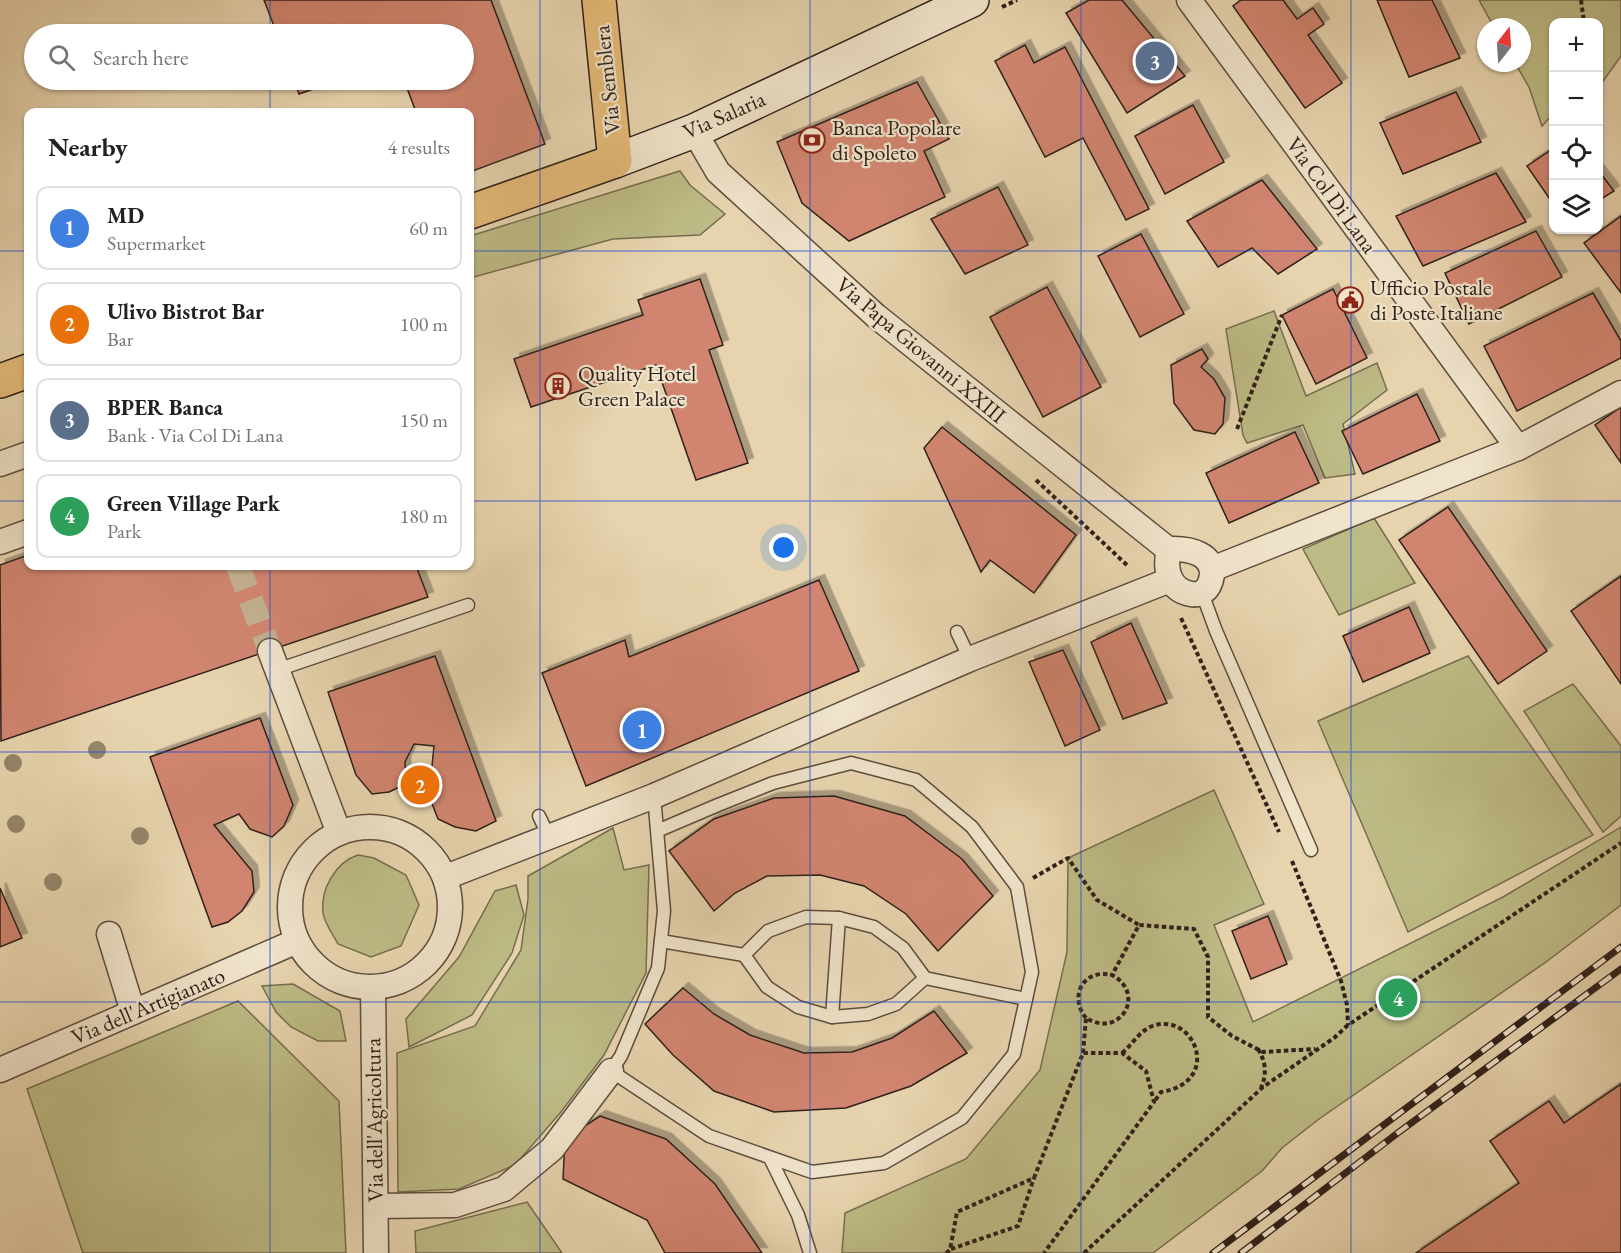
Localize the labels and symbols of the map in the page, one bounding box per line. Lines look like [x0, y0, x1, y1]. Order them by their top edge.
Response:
north arrow [1477, 18, 1531, 72]
street label: Via Semblera [587, 24, 627, 136]
pin: 3 [1136, 38, 1174, 84]
street label: Via Salaria [678, 84, 770, 146]
place label: Banca Popolare di Spoleto [832, 113, 961, 167]
bank icon: Banca Popolare di Spoleto [797, 125, 827, 155]
street label: Via Col Di Lana [1280, 131, 1384, 259]
street label: Via Papa Giovanni XXIII [830, 270, 1013, 430]
place label: Ufficio Postale di Poste Italiane [1370, 273, 1503, 327]
public building icon: Ufficio Postale di Poste Italiane [1335, 285, 1365, 315]
place label: Quality Hotel Green Palace [578, 359, 696, 413]
building icon: Quality Hotel Green Palace [543, 371, 573, 401]
your location [769, 533, 798, 562]
pin: 1 [622, 708, 662, 752]
pin: 2 [400, 762, 440, 808]
street label: Via dell'Artigianato [67, 960, 229, 1051]
pin: 4 [1378, 976, 1418, 1020]
street label: Via dell'Agricoltura [358, 1037, 390, 1202]

